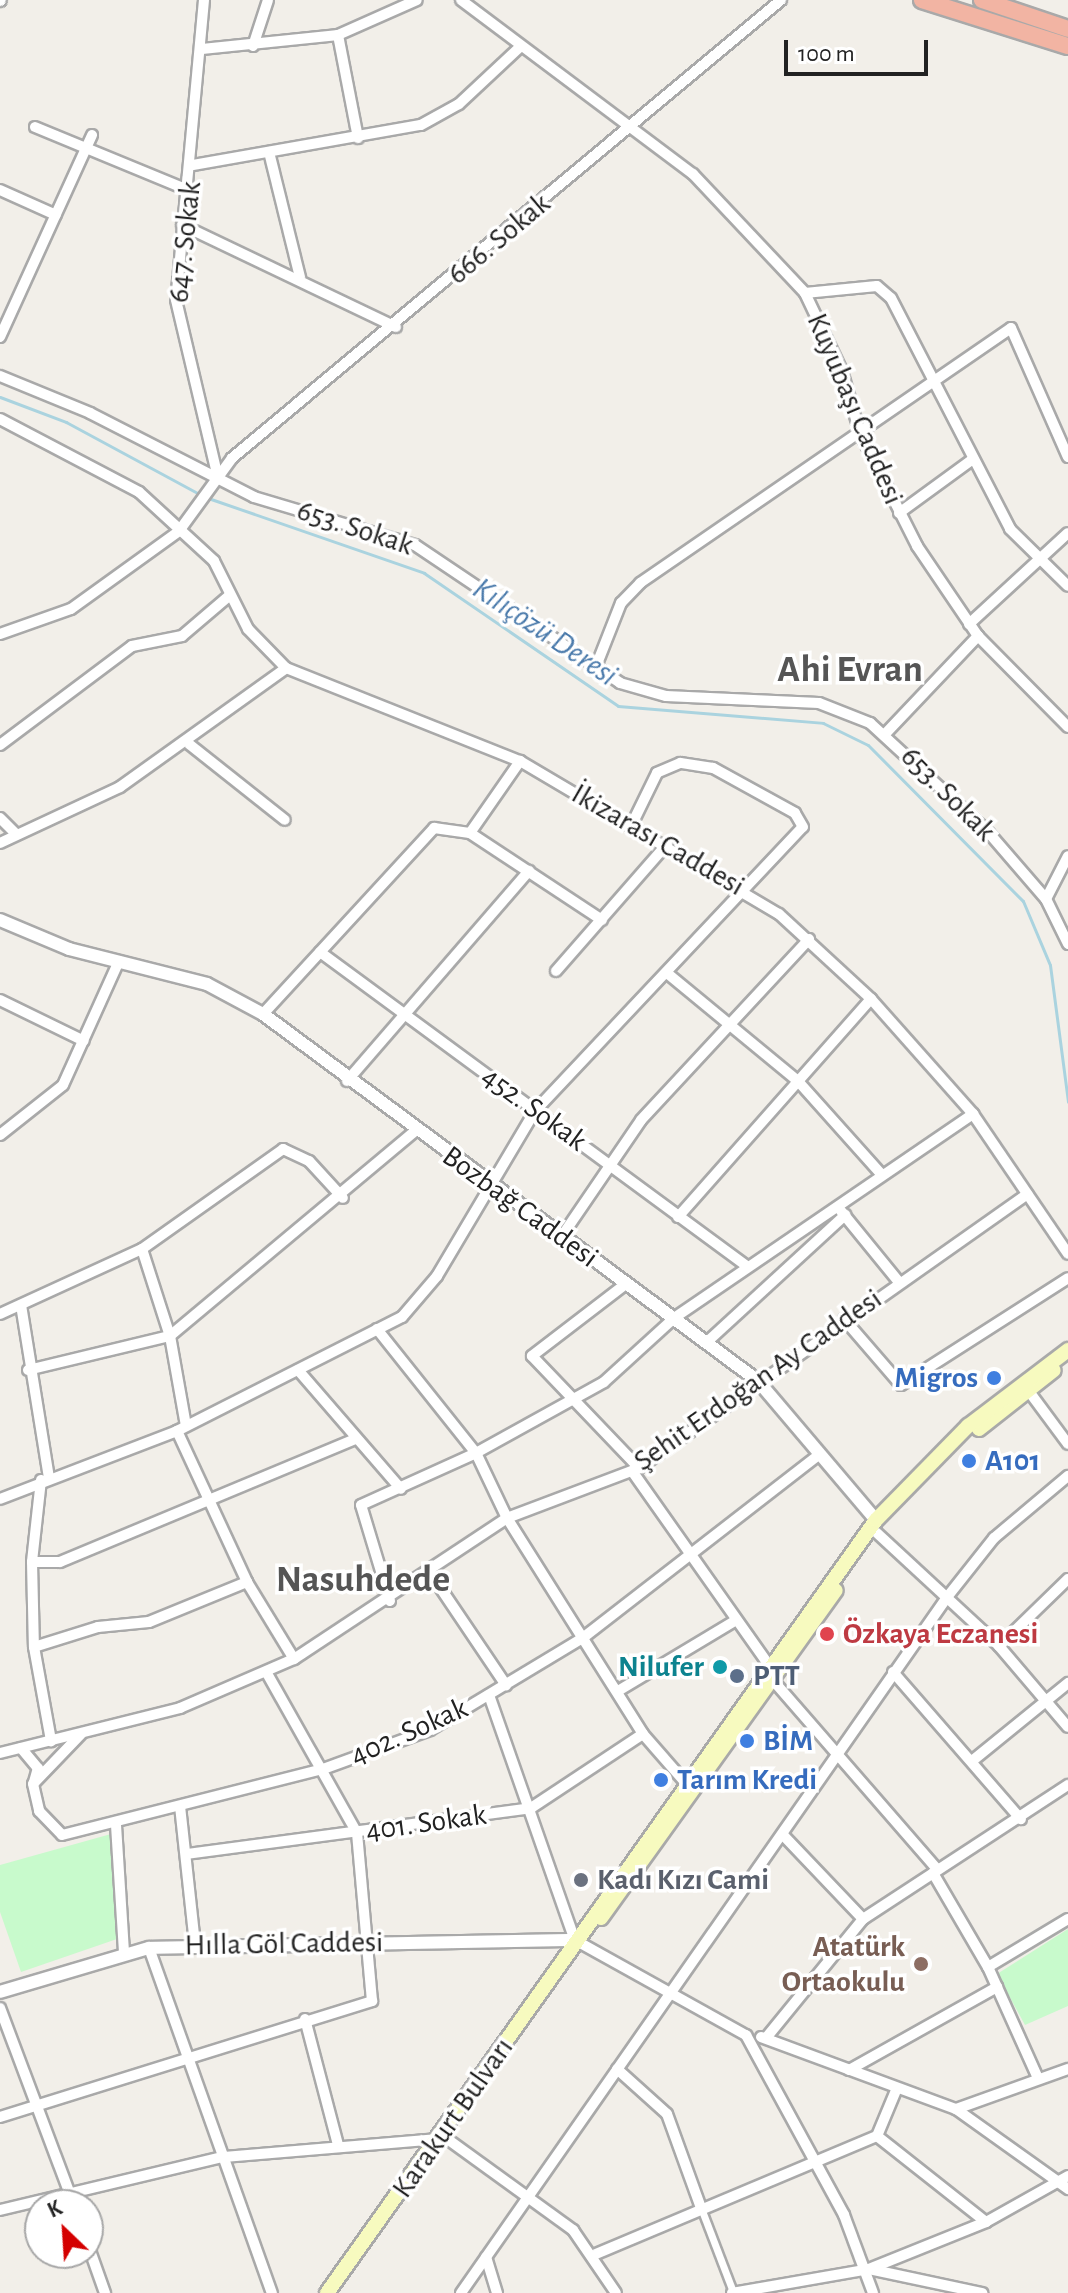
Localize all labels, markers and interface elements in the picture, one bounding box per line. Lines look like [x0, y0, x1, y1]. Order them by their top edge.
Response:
scale bar [788, 24, 932, 74]
text: 100 m [798, 42, 855, 66]
street label: 647. Sokak [161, 180, 209, 304]
street label: 666. Sokak [440, 186, 558, 292]
street label: Kuyubaşı Caddesi [799, 308, 911, 510]
street label: 653. Sokak [293, 492, 417, 564]
water label: Kılıçözü Deresi [465, 570, 625, 694]
district label: Ahi Evran [777, 648, 923, 694]
street label: 653. Sokak [893, 739, 1003, 849]
street label: İkizarası Caddesi [565, 776, 751, 904]
street label: 452. Sokak [474, 1059, 594, 1159]
street label: Bozbağ Caddesi [435, 1138, 605, 1276]
street label: Şehit Erdoğan Ay Caddesi [627, 1281, 889, 1479]
place label: Migros [894, 1360, 978, 1396]
marker: Migros [985, 1369, 1003, 1387]
place label: A101 [985, 1443, 1040, 1479]
marker: A101 [960, 1452, 978, 1470]
district label: Nasuhdede [276, 1558, 450, 1604]
place label: Özkaya Eczanesi [843, 1616, 1038, 1652]
marker: Özkaya Eczanesi [818, 1625, 836, 1643]
place label: Nilufer [618, 1649, 704, 1685]
marker: Nilufer [711, 1658, 729, 1676]
place label: PTT [753, 1658, 800, 1694]
marker: PTT [728, 1667, 746, 1685]
street label: 402. Sokak [345, 1690, 473, 1774]
place label: BİM [763, 1723, 813, 1759]
marker: BİM [738, 1732, 756, 1750]
place label: Tarım Kredi [677, 1762, 817, 1798]
marker: Tarım Kredi [652, 1771, 670, 1789]
street label: 401. Sokak [363, 1797, 489, 1849]
place label: Kadı Kızı Cami [597, 1862, 769, 1898]
marker: Kadı Kızı Cami [572, 1871, 590, 1889]
street label: Hılla Göl Caddesi [184, 1924, 384, 1964]
place label: Atatürk Ortaokulu [782, 1929, 905, 2000]
marker: Atatürk Ortaokulu [912, 1955, 930, 1973]
street label: Karakurt Bulvarı [385, 2031, 521, 2205]
north arrow [24, 2189, 104, 2269]
text: K [44, 2196, 65, 2222]

